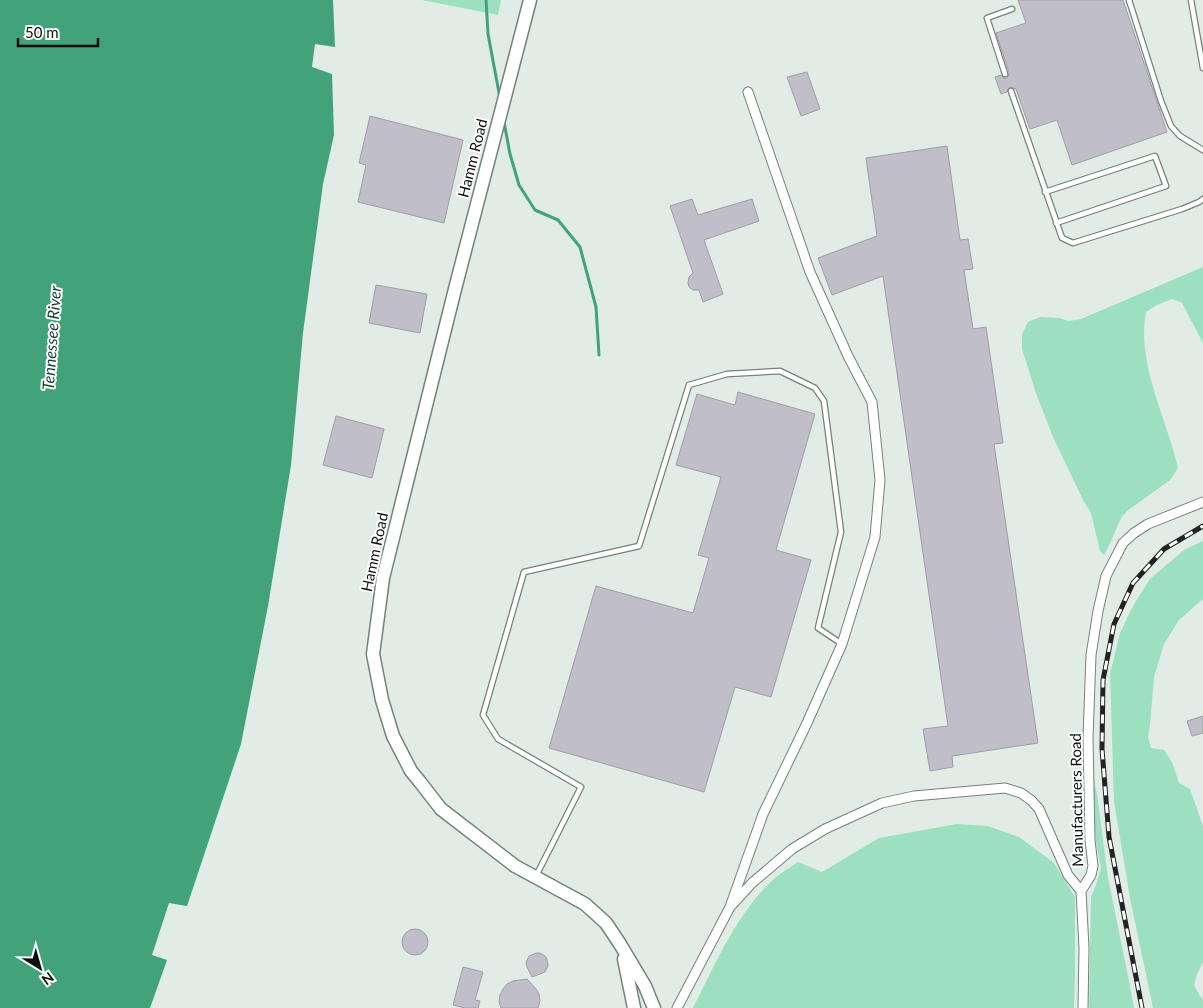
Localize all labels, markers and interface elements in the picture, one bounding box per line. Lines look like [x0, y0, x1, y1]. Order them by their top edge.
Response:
scale bar [18, 15, 98, 47]
text: 50 m [25, 23, 59, 41]
street label: Hamm Road [454, 117, 490, 199]
water label: Tennessee River [38, 285, 64, 391]
street label: Hamm Road [357, 511, 391, 593]
street label: Manufacturers Road [1066, 733, 1086, 867]
north arrow [15, 943, 65, 993]
text: N [39, 969, 58, 989]

